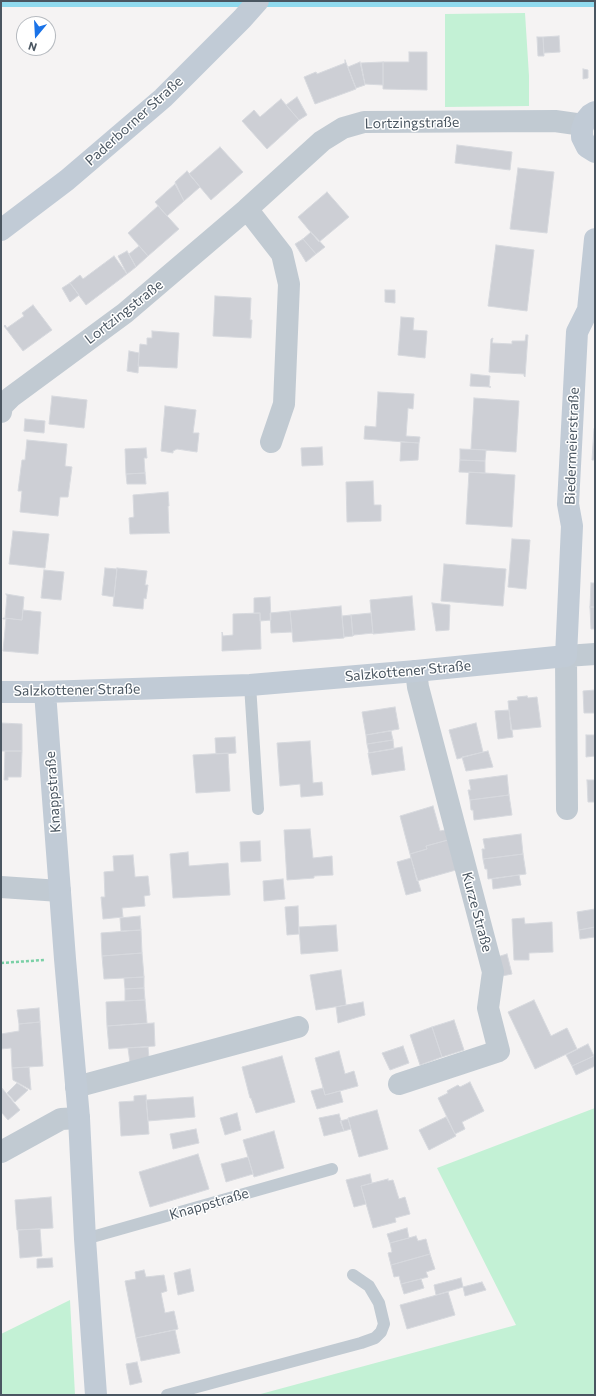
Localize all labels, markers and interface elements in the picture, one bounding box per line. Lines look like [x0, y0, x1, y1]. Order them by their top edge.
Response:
north arrow [16, 16, 56, 56]
text: N [27, 39, 38, 54]
street label: Paderborner Straße [82, 73, 186, 169]
street label: Lortzingstraße [365, 114, 459, 132]
street label: Lortzingstraße [82, 276, 166, 348]
street label: Biedermeierstraße [562, 387, 582, 505]
street label: Salzkottener Straße [344, 657, 472, 685]
street label: Salzkottener Straße [14, 680, 140, 700]
street label: Knappstraße [42, 751, 64, 833]
street label: Kurze Straße [458, 870, 496, 954]
street label: Knappstraße [167, 1185, 251, 1223]

